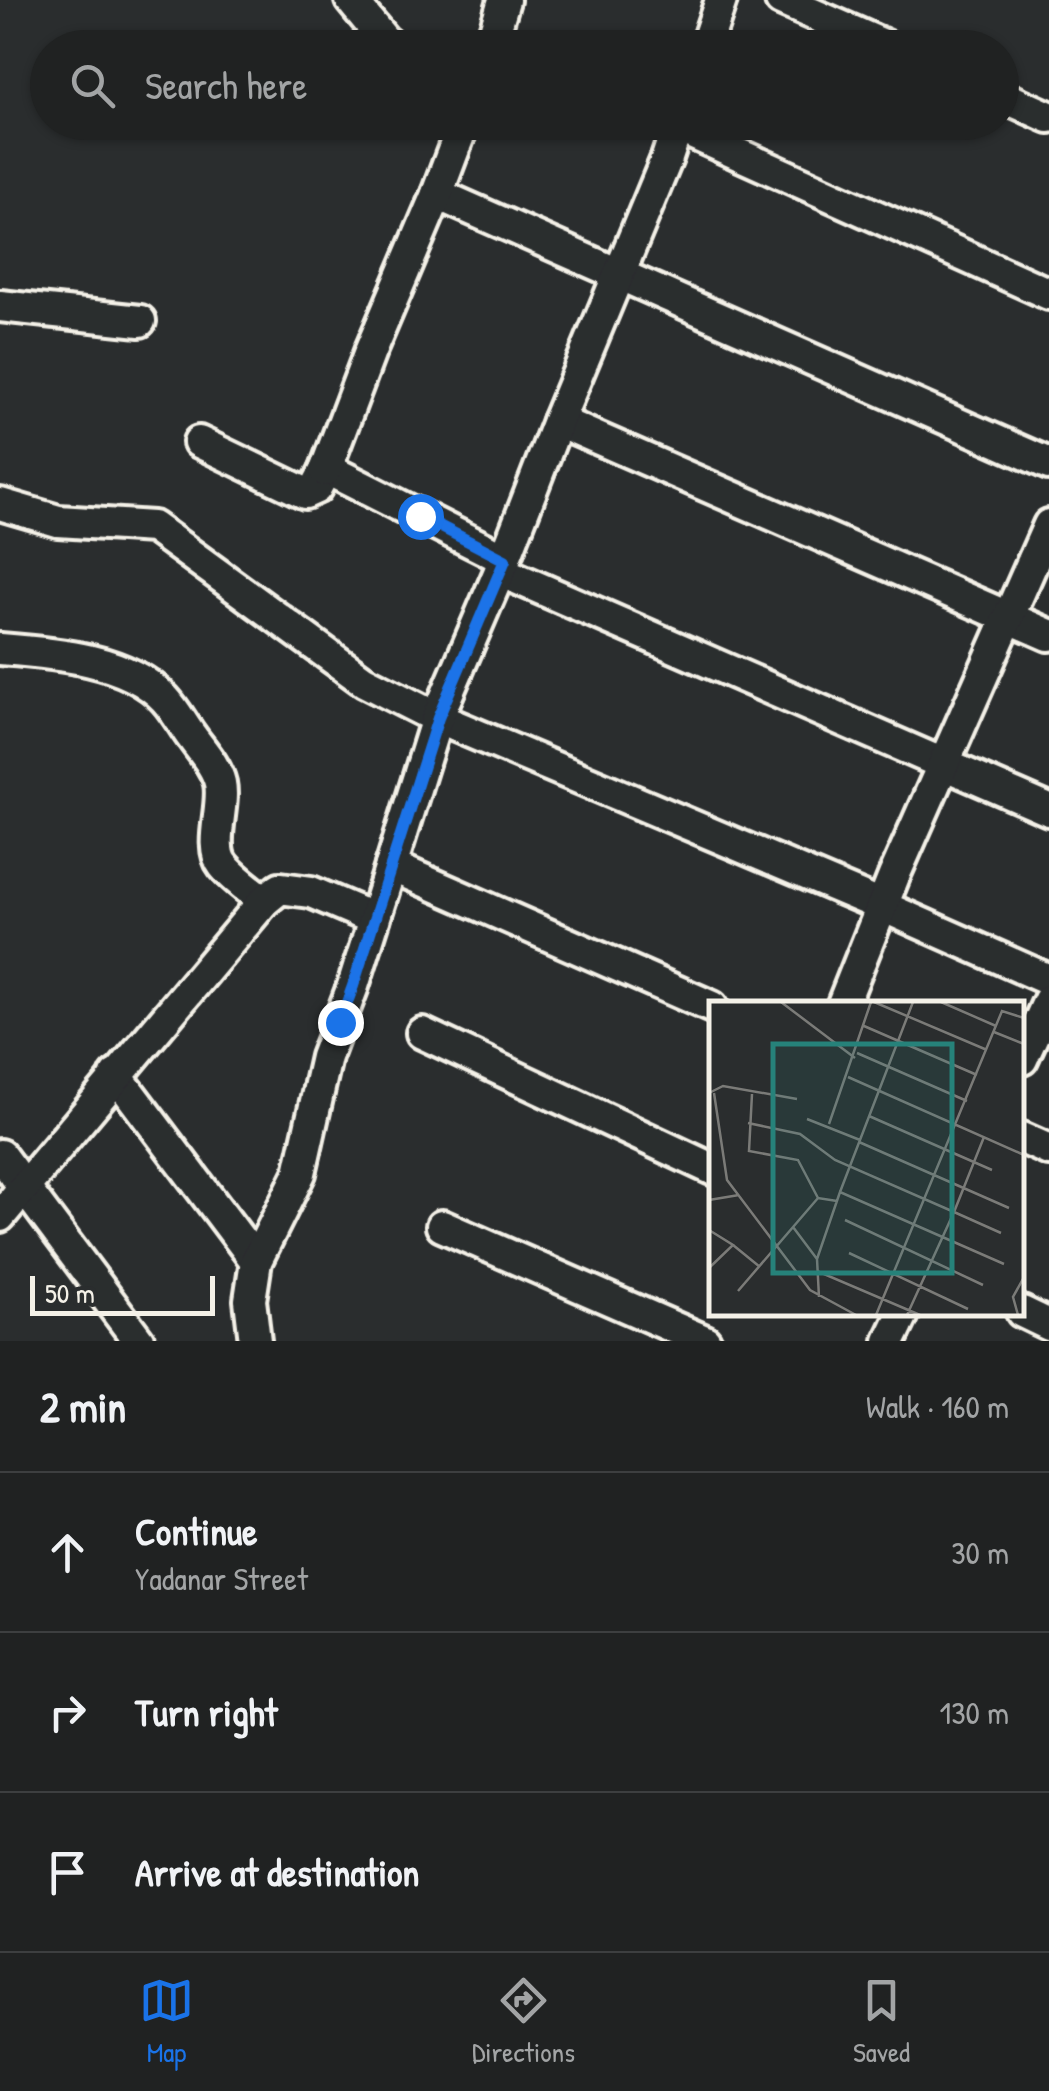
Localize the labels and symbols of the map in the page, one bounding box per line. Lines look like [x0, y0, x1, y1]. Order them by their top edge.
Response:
route start [398, 494, 444, 540]
route end [318, 1000, 364, 1046]
inset map [709, 1001, 1024, 1316]
scale bar [30, 1271, 215, 1316]

